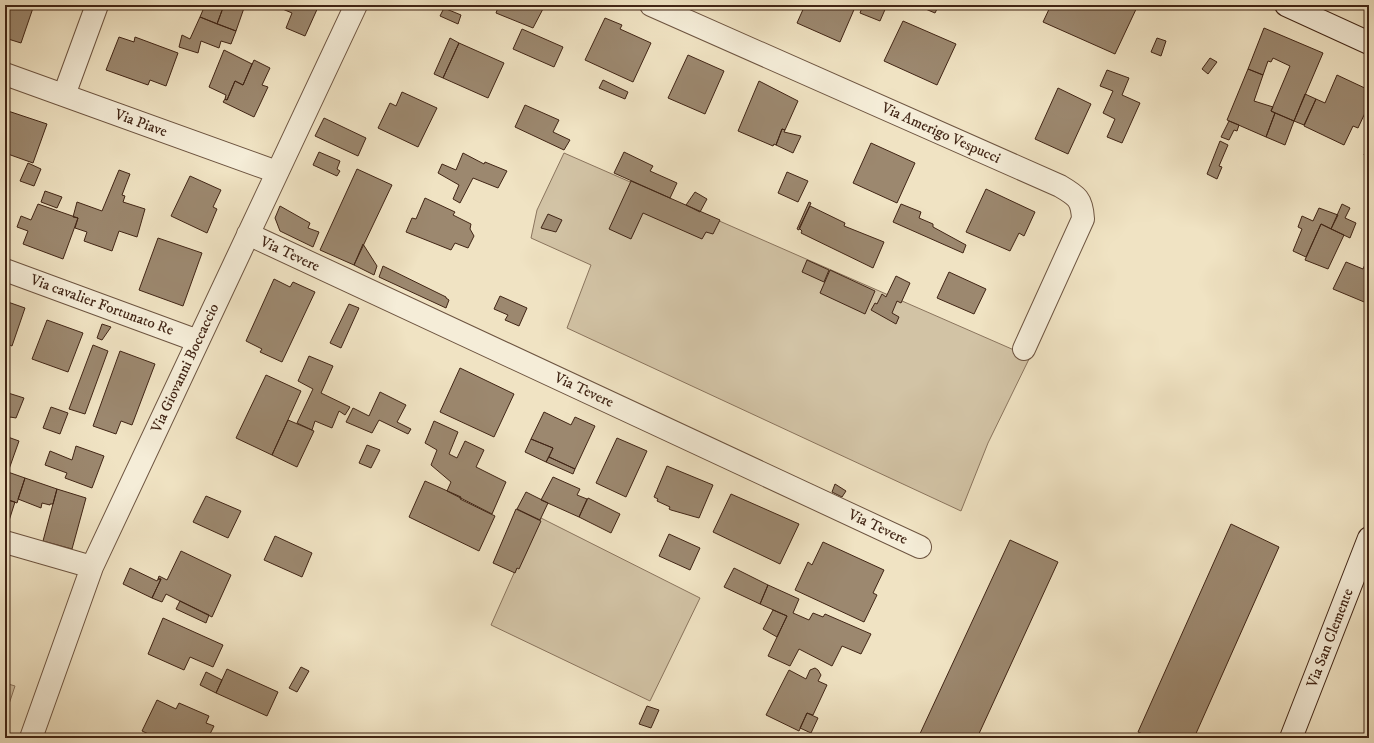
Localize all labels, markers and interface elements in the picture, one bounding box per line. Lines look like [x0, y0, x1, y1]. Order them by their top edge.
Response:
street label: Via Amerigo Vespucci [877, 98, 1004, 168]
street label: Via Piave [111, 104, 170, 141]
street label: Via Tevere [256, 232, 323, 276]
street label: Via cavalier Fortunato Re [27, 270, 176, 340]
street label: Via Giovanni Boccaccio [146, 300, 223, 437]
street label: Via Tevere [550, 368, 617, 412]
street label: Via Tevere [844, 505, 911, 549]
street label: Via San Clemente [1302, 586, 1358, 691]

